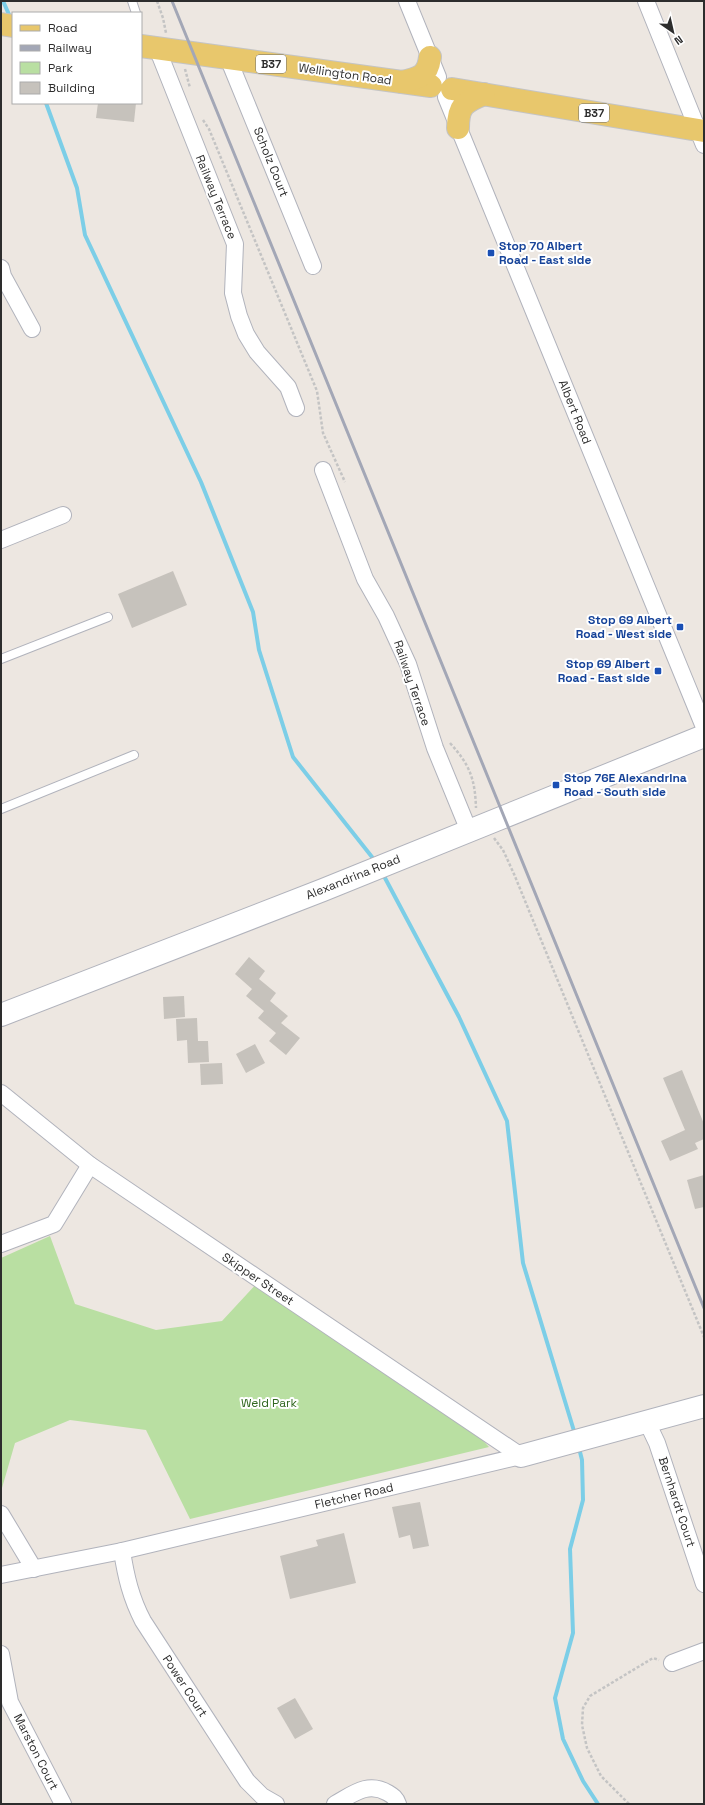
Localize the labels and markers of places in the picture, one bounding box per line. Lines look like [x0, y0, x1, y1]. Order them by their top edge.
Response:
place label: Stop 70 Albert Road - East side [499, 238, 591, 268]
marker: Stop 70 Albert Road - East side [486, 248, 496, 258]
place label: Stop 69 Albert Road - West side [576, 612, 672, 642]
marker: Stop 69 Albert Road - West side [675, 622, 685, 632]
place label: Stop 69 Albert Road - East side [558, 656, 650, 686]
marker: Stop 69 Albert Road - East side [653, 666, 663, 676]
place label: Stop 76E Alexandrina Road - South side [564, 770, 687, 800]
marker: Stop 76E Alexandrina Road - South side [551, 780, 561, 790]

